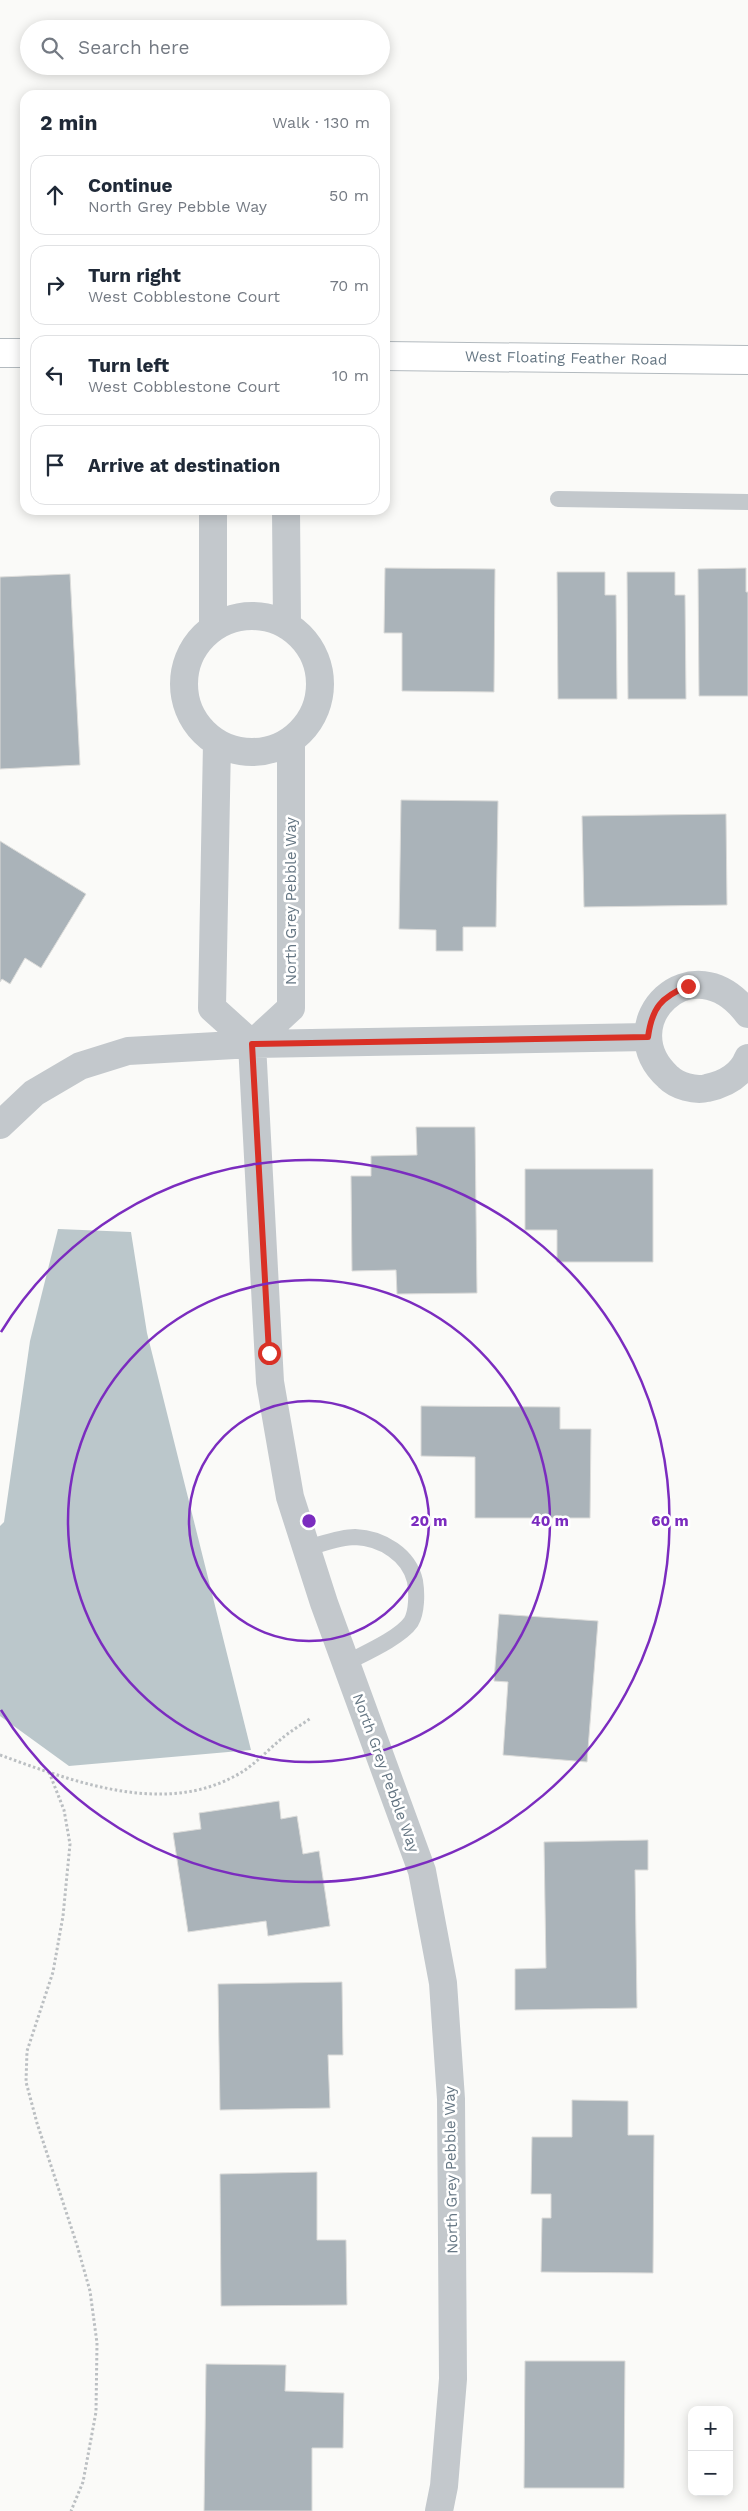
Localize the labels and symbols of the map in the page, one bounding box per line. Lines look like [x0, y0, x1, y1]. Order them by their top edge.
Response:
street label: West Floating Feather Road [465, 347, 667, 369]
street label: North Grey Pebble Way [282, 817, 300, 985]
route end [677, 975, 700, 998]
route start [258, 1342, 281, 1365]
centre of rings [300, 1512, 318, 1530]
text: 20 m [410, 1512, 448, 1530]
text: 40 m [531, 1512, 569, 1530]
text: 60 m [651, 1512, 689, 1530]
street label: North Grey Pebble Way [349, 1691, 423, 1855]
street label: North Grey Pebble Way [441, 2086, 461, 2254]

